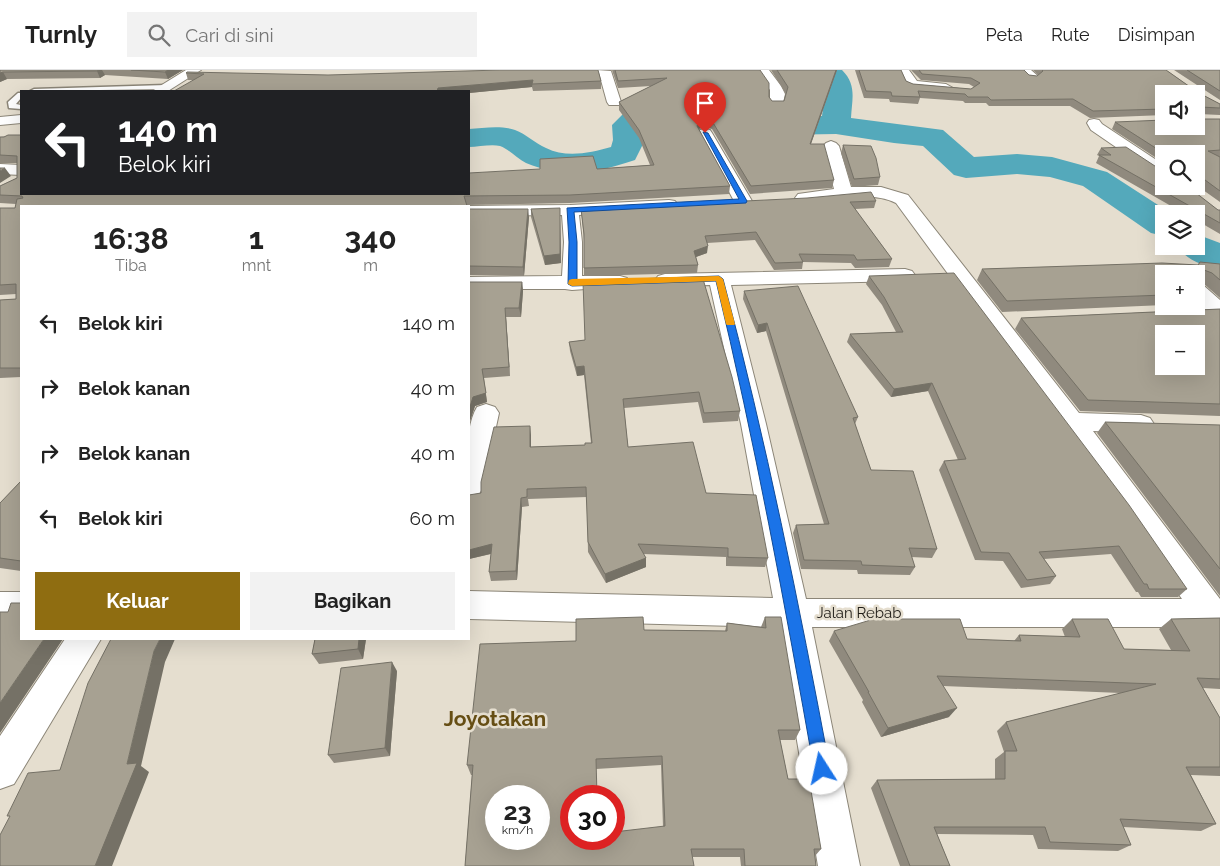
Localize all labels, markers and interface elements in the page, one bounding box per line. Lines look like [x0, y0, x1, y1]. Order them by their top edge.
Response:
search box [127, 12, 477, 57]
text: Turnly [25, 20, 97, 49]
icon: search [145, 21, 173, 49]
text: Cari di sini [185, 24, 274, 46]
text: Peta [986, 24, 1023, 45]
text: Rute [1051, 24, 1090, 45]
text: Disimpan [1118, 24, 1195, 45]
pin [684, 82, 726, 133]
map controls [1155, 85, 1205, 375]
button: sound [1155, 85, 1205, 135]
icon: arrive [691, 89, 719, 117]
text: 140 m [118, 109, 218, 150]
icon: left [35, 110, 100, 175]
button: search [1155, 145, 1205, 195]
text: Belok kiri [118, 151, 211, 177]
button: layers [1155, 205, 1205, 255]
text: 16:38 [93, 221, 169, 256]
text: 1 [249, 221, 264, 256]
text: 340 [344, 221, 397, 256]
text: Tiba [115, 256, 147, 275]
text: mnt [242, 256, 271, 275]
text: m [363, 256, 378, 275]
button: + [1155, 265, 1205, 315]
icon: left [35, 309, 63, 337]
text: Belok kiri [78, 312, 163, 334]
text: 140 m [403, 312, 455, 334]
button: − [1155, 325, 1205, 375]
icon: right [35, 374, 63, 402]
text: Belok kanan [78, 377, 190, 399]
text: 40 m [411, 377, 455, 399]
icon: right [35, 439, 63, 467]
text: Belok kanan [78, 442, 190, 464]
text: 40 m [411, 442, 455, 464]
icon: left [35, 504, 63, 532]
text: Belok kiri [78, 507, 163, 529]
text: 60 m [410, 507, 455, 529]
button: Keluar [35, 572, 240, 630]
button: Bagikan [250, 572, 455, 630]
street label: Jalan Rebab [816, 604, 902, 622]
district label: Joyotakan [444, 706, 546, 731]
position arrow [795, 742, 847, 794]
speed limit sign: 30 [560, 785, 625, 850]
text: 23 [503, 796, 532, 826]
text: km/h [502, 823, 533, 837]

